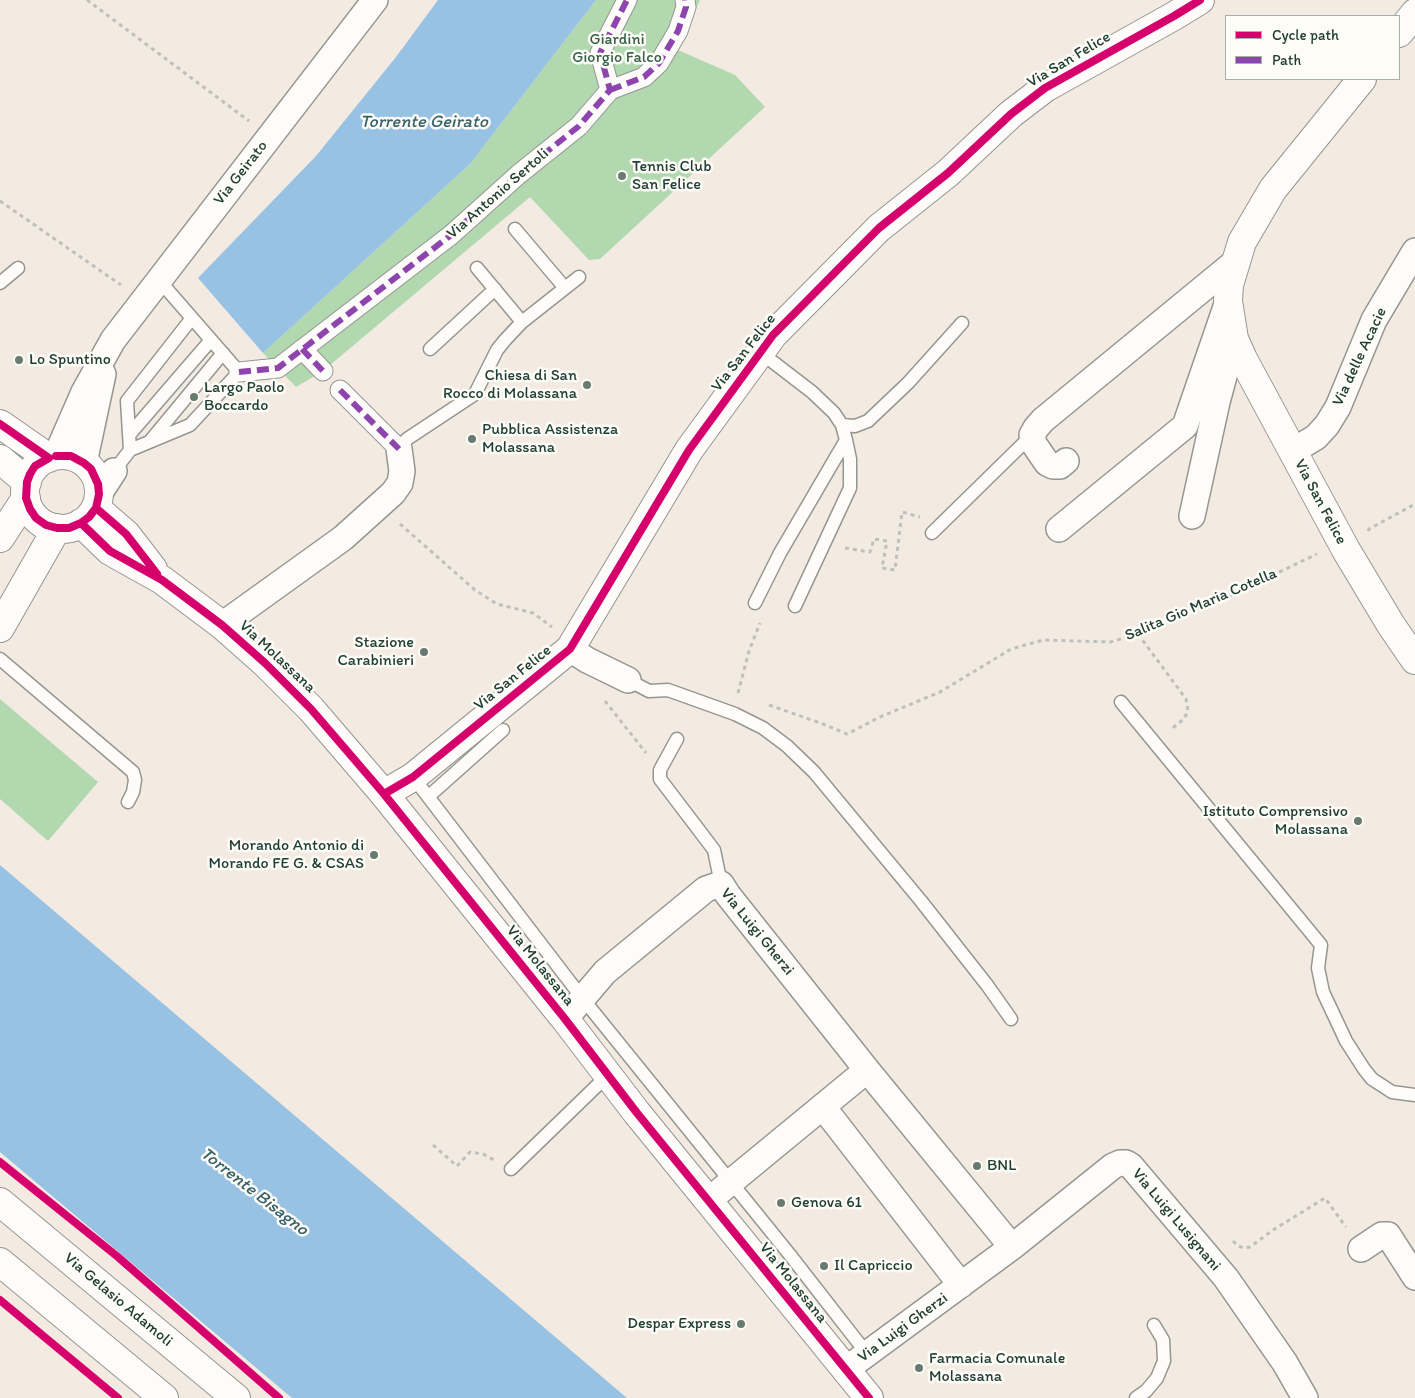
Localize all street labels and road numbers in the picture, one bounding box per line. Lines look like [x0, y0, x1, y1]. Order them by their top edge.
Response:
street label: Via San Felice [1024, 28, 1114, 92]
street label: Via Geirato [210, 137, 272, 209]
street label: Via Antonio Sertoli [443, 144, 553, 244]
street label: Via delle Acacie [1329, 305, 1391, 409]
street label: Via San Felice [708, 310, 780, 396]
street label: Via San Felice [1289, 456, 1351, 548]
street label: Salita Gio Maria Cotella [1122, 564, 1280, 646]
street label: Via Molassana [235, 617, 319, 697]
street label: Via San Felice [470, 641, 556, 715]
street label: Via Luigi Gherzi [716, 885, 798, 979]
street label: Via Molassana [502, 922, 578, 1010]
street label: Via Luigi Lusignani [1127, 1165, 1225, 1275]
street label: Via Molassana [755, 1239, 831, 1327]
street label: Via Gelasio Adamoli [60, 1249, 176, 1351]
street label: Via Luigi Gherzi [854, 1289, 952, 1367]

